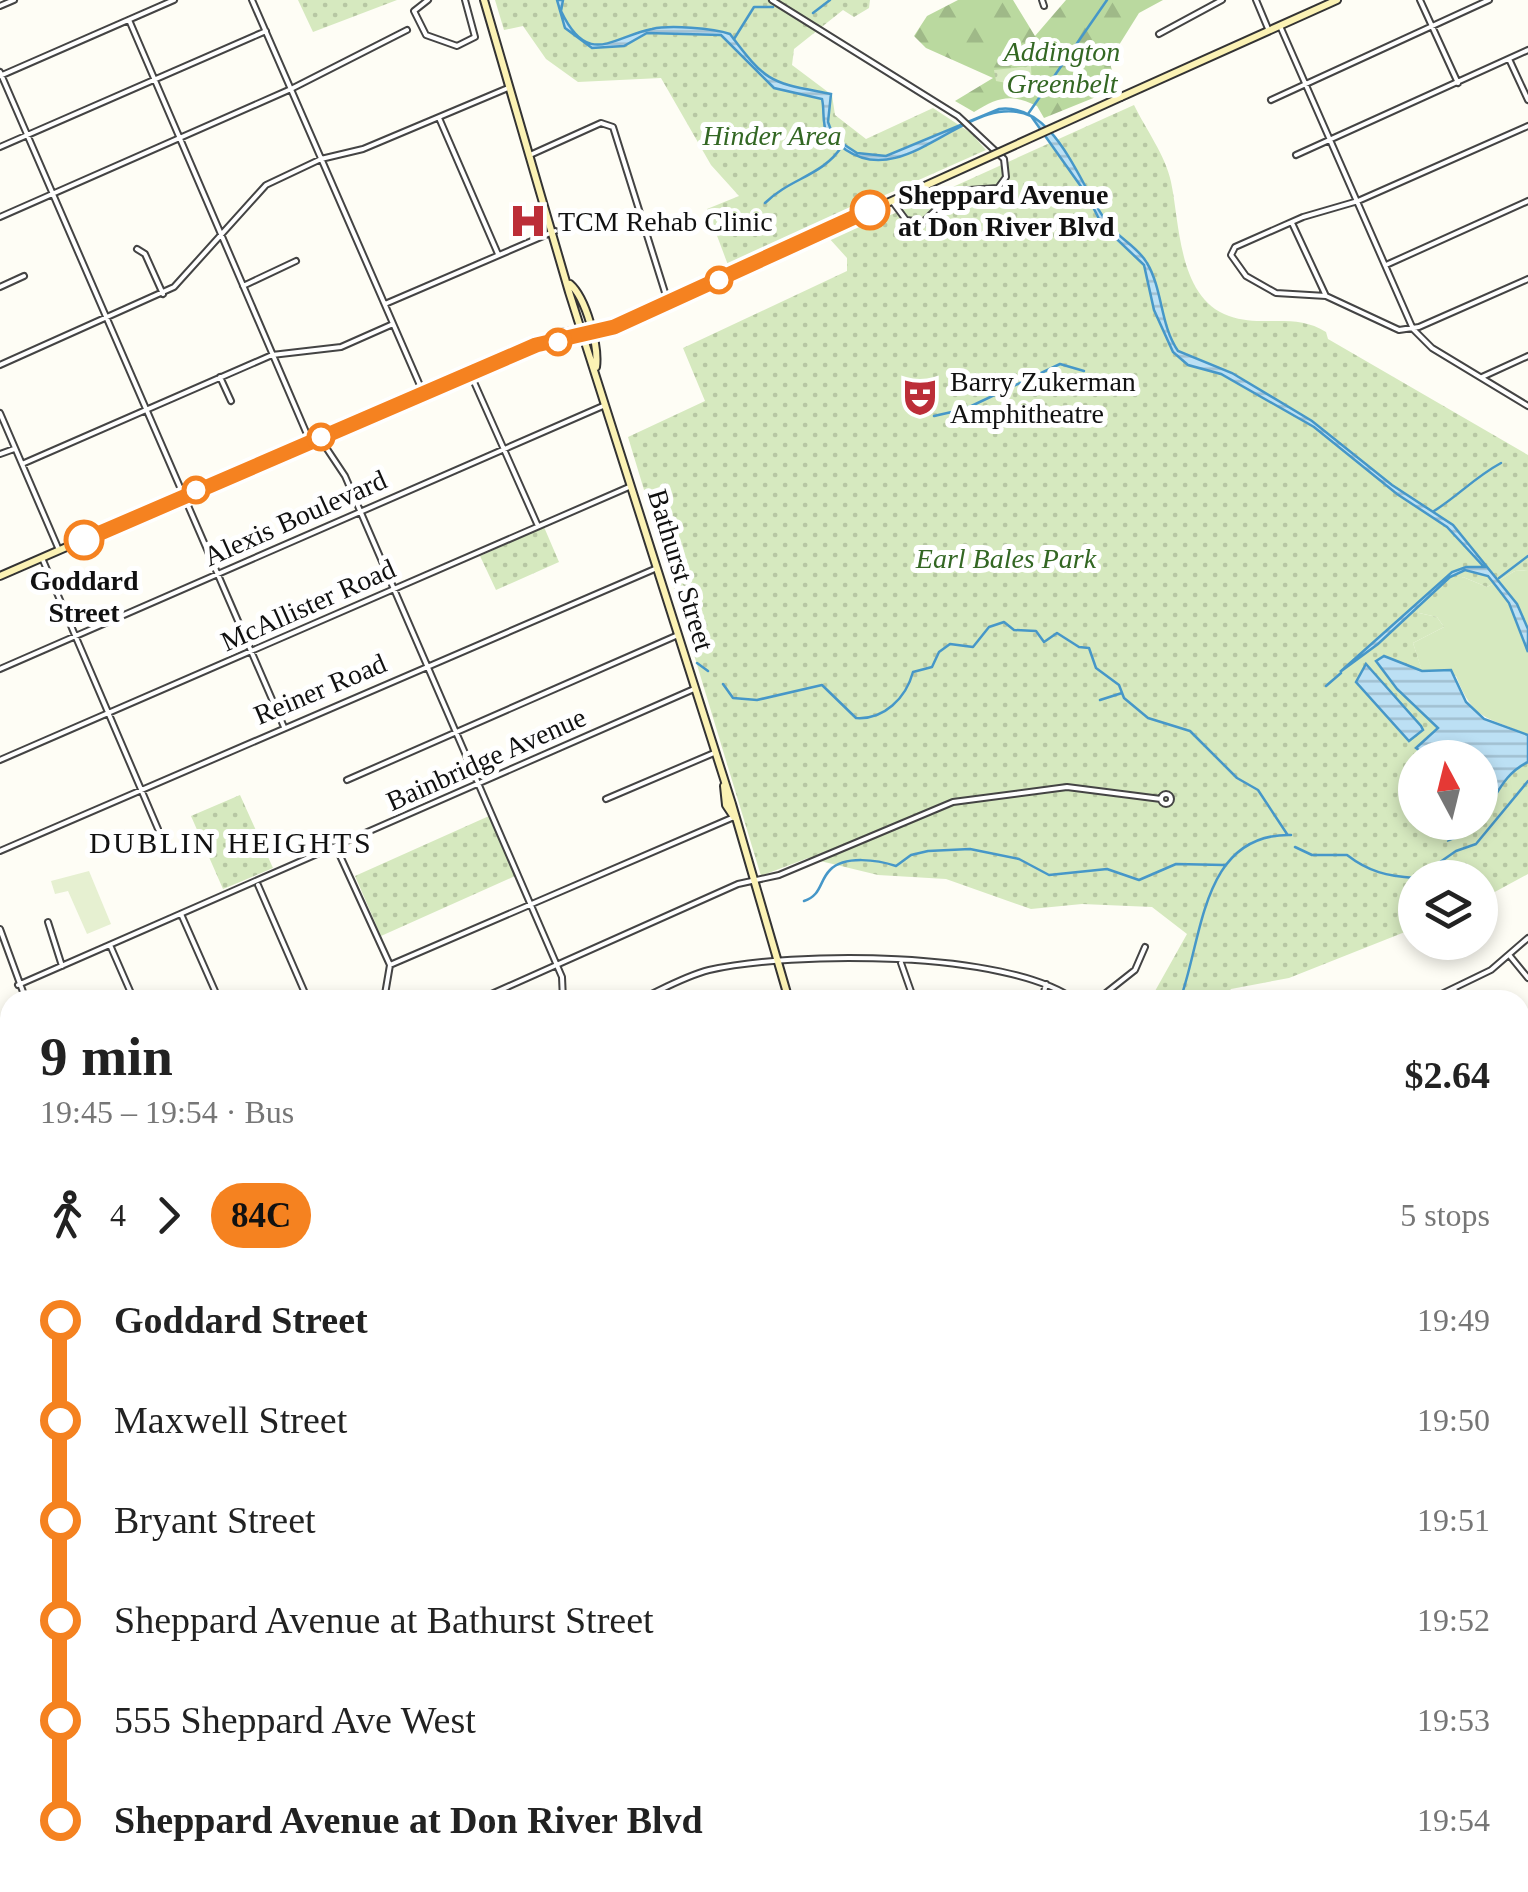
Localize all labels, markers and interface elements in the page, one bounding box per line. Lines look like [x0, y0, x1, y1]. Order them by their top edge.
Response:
park label: Addington Greenbelt [1002, 36, 1120, 99]
park label: Hinder Area [701, 120, 842, 151]
place label: Sheppard Avenue at Don River Blvd [898, 179, 1115, 242]
marker: Sheppard Avenue at Don River Blvd [851, 191, 889, 229]
hospital icon: TCM Rehab Clinic [507, 200, 549, 242]
place label: TCM Rehab Clinic [558, 206, 773, 237]
unlabelled marker [706, 267, 732, 293]
unlabelled marker [545, 329, 571, 355]
place label: Barry Zukerman Amphitheatre [950, 366, 1136, 429]
theatre icon: Barry Zukerman Amphitheatre [899, 376, 941, 418]
unlabelled marker [308, 424, 334, 450]
street label: Alexis Boulevard [199, 464, 391, 572]
unlabelled marker [183, 477, 209, 503]
street label: Bathurst Street [642, 486, 720, 655]
marker: Goddard Street [65, 521, 103, 559]
park label: Earl Bales Park [915, 543, 1097, 574]
street label: McAllister Road [216, 553, 400, 657]
place label: Goddard Street [30, 565, 139, 628]
street label: Reiner Road [249, 647, 391, 731]
street label: Bainbridge Avenue [382, 701, 590, 817]
north arrow [1398, 740, 1498, 840]
map controls [1398, 740, 1498, 960]
district label: DUBLIN HEIGHTS [89, 826, 373, 859]
button: layers [1398, 860, 1498, 960]
text: 9 min [40, 1026, 173, 1087]
text: $2.64 [1405, 1054, 1490, 1096]
text: 19:45 – 19:54 · Bus [40, 1094, 294, 1130]
icon: walk [40, 1188, 95, 1243]
icon: forward [141, 1188, 196, 1243]
text: 84C [231, 1196, 291, 1235]
text: 4 [110, 1197, 126, 1233]
text: 5 stops [1400, 1197, 1490, 1233]
text: Goddard Street [114, 1299, 368, 1341]
text: 19:49 [1417, 1302, 1490, 1338]
text: Maxwell Street [114, 1399, 347, 1441]
text: 19:50 [1417, 1402, 1490, 1438]
text: Bryant Street [114, 1499, 316, 1541]
text: 19:51 [1417, 1502, 1490, 1538]
text: Sheppard Avenue at Bathurst Street [114, 1599, 654, 1641]
text: 19:52 [1417, 1602, 1490, 1638]
text: 555 Sheppard Ave West [114, 1699, 476, 1741]
text: 19:53 [1417, 1702, 1490, 1738]
text: Sheppard Avenue at Don River Blvd [114, 1799, 703, 1841]
text: 19:54 [1417, 1802, 1490, 1838]

